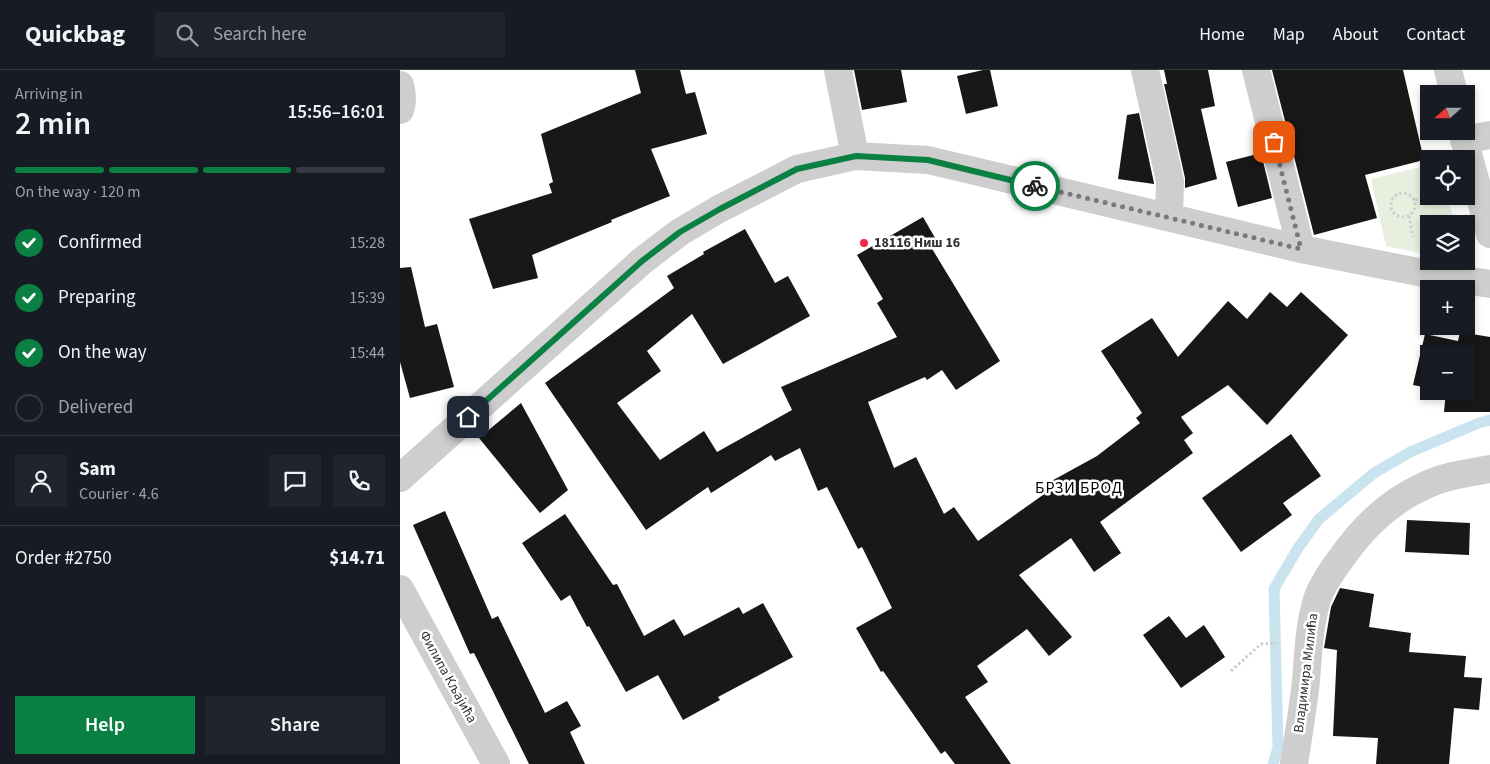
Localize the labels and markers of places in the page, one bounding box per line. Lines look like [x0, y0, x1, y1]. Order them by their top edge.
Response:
pin [1253, 121, 1295, 163]
place label: 18116 Ниш 16 [874, 233, 960, 253]
marker: 18116 Ниш 16 [858, 237, 870, 249]
pin [447, 396, 489, 438]

